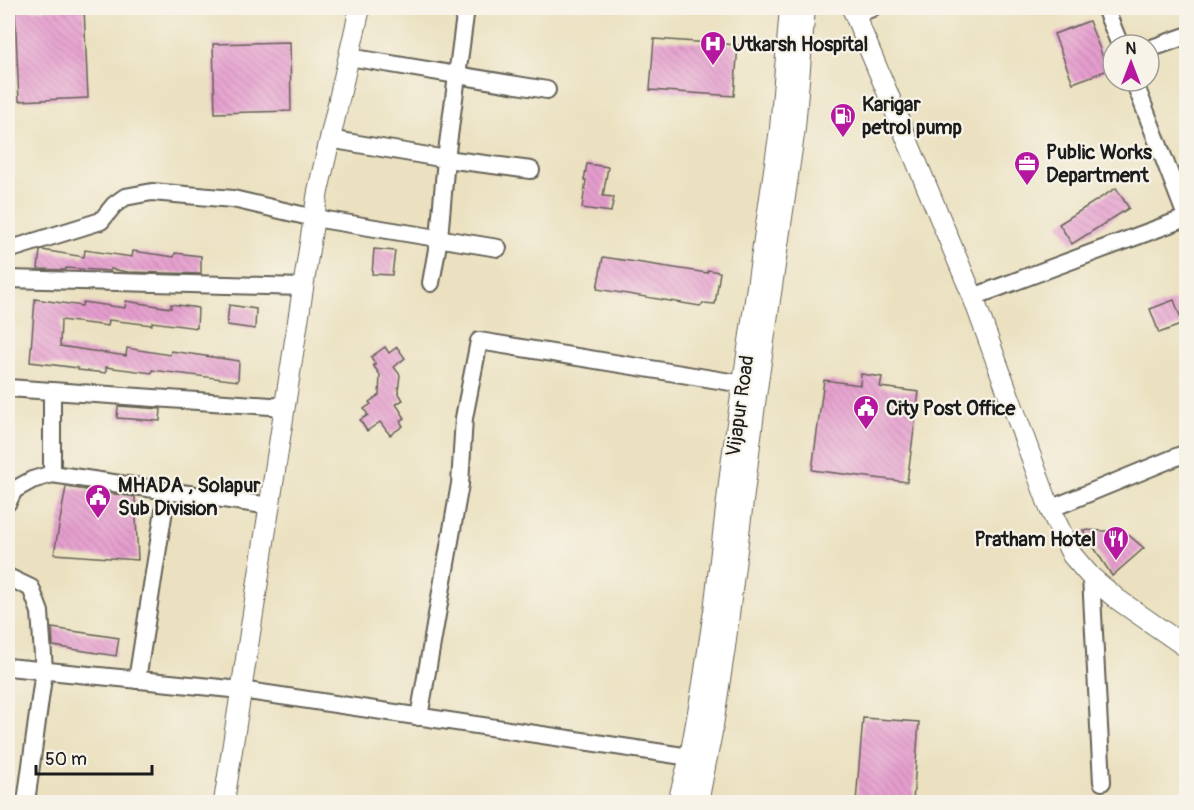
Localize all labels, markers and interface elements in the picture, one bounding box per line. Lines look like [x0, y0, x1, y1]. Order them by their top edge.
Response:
hospital icon: Utkarsh Hospital [698, 29, 728, 67]
place label: Utkarsh Hospital [732, 32, 868, 57]
north arrow [1101, 33, 1161, 93]
text: N [1126, 39, 1137, 59]
place label: Karigar petrol pump [862, 92, 963, 140]
fuel station icon: Karigar petrol pump [828, 101, 858, 139]
place label: Public Works Department [1046, 140, 1152, 188]
office icon: Public Works Department [1012, 149, 1042, 187]
street label: Vijapur Road [721, 354, 759, 458]
public building icon: City Post Office [851, 393, 881, 431]
place label: City Post Office [886, 396, 1016, 421]
place label: MHADA , Solapur Sub Division [118, 473, 261, 521]
public building icon: MHADA , Solapur Sub Division [83, 482, 113, 520]
restaurant icon: Pratham Hotel [1101, 524, 1131, 562]
place label: Pratham Hotel [975, 527, 1096, 552]
scale bar [36, 738, 152, 776]
text: 50 m [45, 748, 87, 771]

